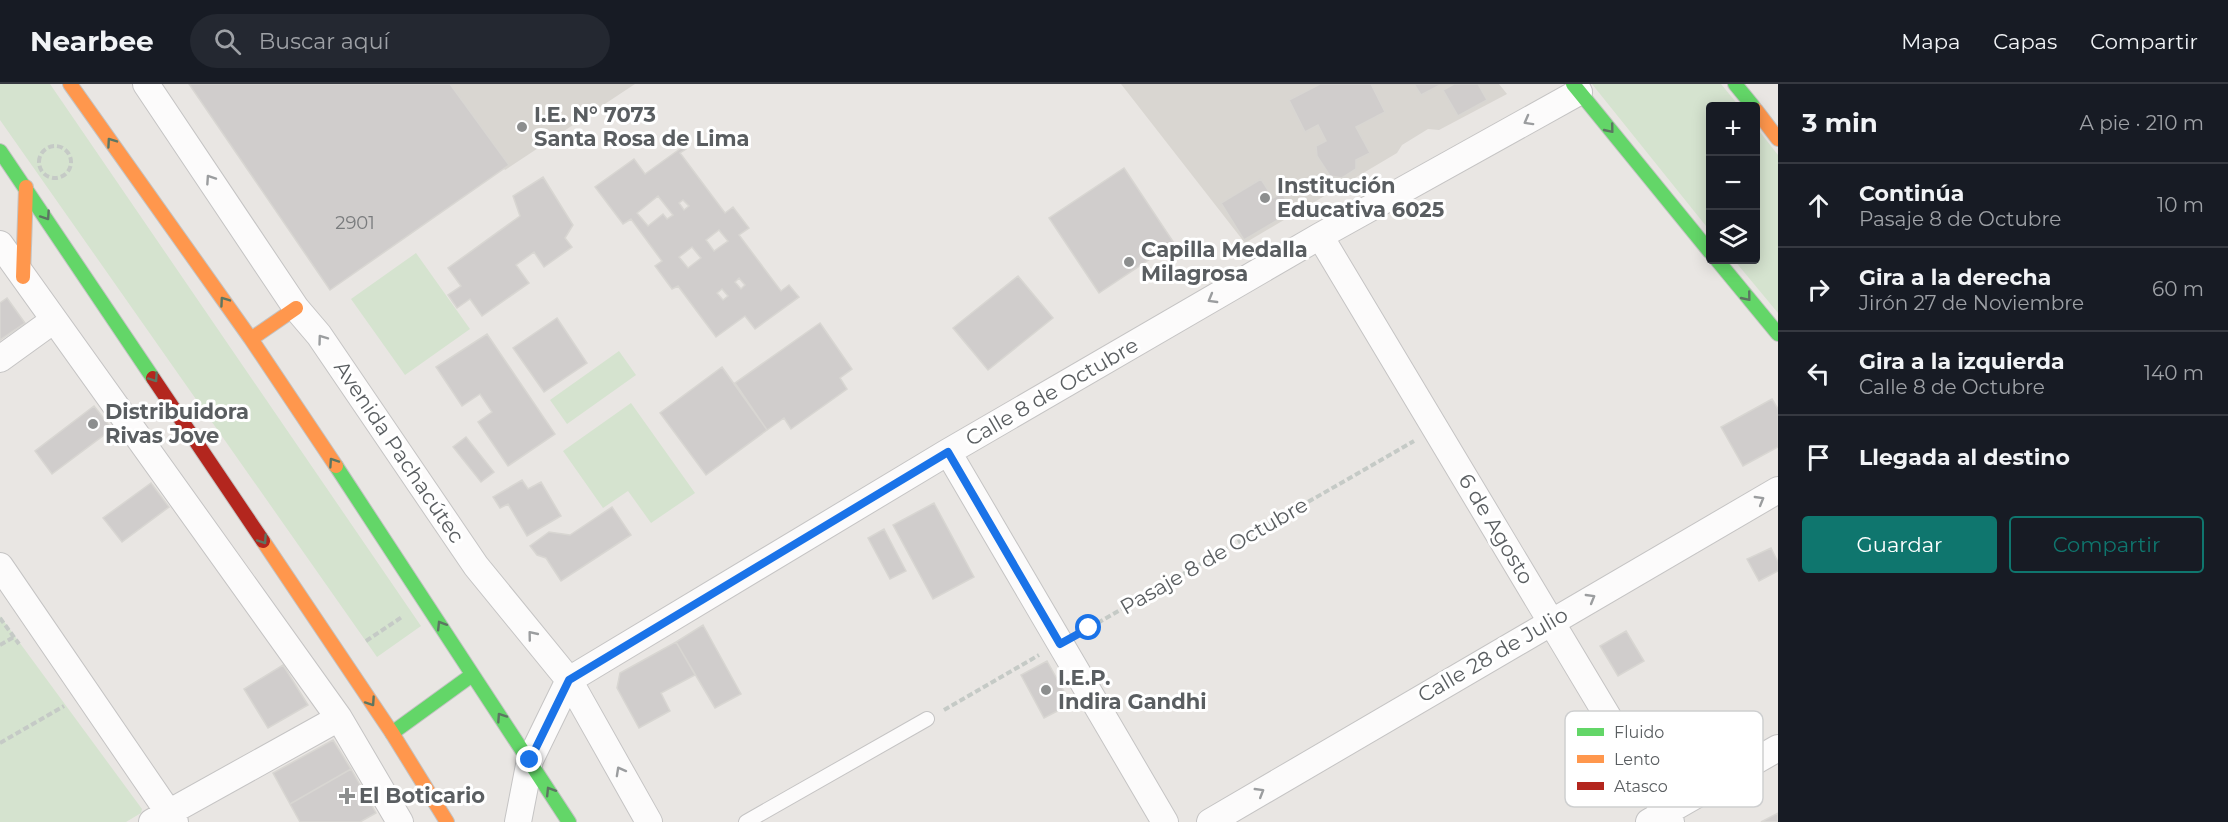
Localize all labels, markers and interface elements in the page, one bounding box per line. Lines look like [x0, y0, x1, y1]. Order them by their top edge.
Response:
search box [190, 14, 610, 68]
text: Nearbee [30, 24, 154, 58]
icon: search [211, 25, 244, 58]
text: Buscar aquí [259, 28, 389, 55]
text: Mapa [1901, 29, 1960, 54]
text: Capas [1993, 29, 2057, 54]
text: Compartir [2090, 29, 2198, 54]
place label: I.E. N° 7073 Santa Rosa de Lima [534, 102, 749, 151]
map controls [1706, 102, 1760, 264]
button: + [1706, 102, 1760, 156]
text: 3 min [1802, 107, 1878, 139]
text: A pie · 210 m [2080, 111, 2204, 135]
one-way arrow [1524, 113, 1534, 125]
marker: I.E. N° 7073 Santa Rosa de Lima [515, 120, 529, 134]
one-way arrow [1603, 123, 1614, 134]
one-way arrow [107, 138, 118, 149]
button: − [1706, 156, 1760, 210]
place label: Institución Educativa 6025 [1277, 173, 1444, 222]
one-way arrow [206, 175, 217, 186]
text: Continúa [1859, 180, 1964, 207]
icon: ahead [1802, 189, 1835, 222]
marker: Institución Educativa 6025 [1258, 191, 1272, 205]
text: 10 m [2157, 193, 2204, 217]
text: Pasaje 8 de Octubre [1859, 207, 2061, 231]
one-way arrow [38, 210, 49, 221]
button: layers [1706, 210, 1760, 264]
house number: 2901 [335, 212, 375, 234]
place label: Capilla Medalla Milagrosa [1141, 237, 1308, 286]
marker: Capilla Medalla Milagrosa [1122, 255, 1136, 269]
text: Gira a la derecha [1859, 264, 2051, 291]
icon: right [1802, 273, 1835, 306]
text: 60 m [2152, 277, 2204, 301]
one-way arrow [1740, 290, 1751, 301]
one-way arrow [1208, 291, 1218, 303]
text: Jirón 27 de Noviembre [1859, 291, 2084, 315]
one-way arrow [220, 297, 231, 308]
street label: Calle 8 de Octubre [961, 332, 1143, 451]
one-way arrow [318, 335, 329, 346]
text: Gira a la izquierda [1859, 348, 2065, 375]
street label: Avenida Pachacútec [329, 356, 470, 548]
icon: left [1802, 357, 1835, 390]
text: 140 m [2144, 361, 2204, 385]
one-way arrow [147, 372, 158, 383]
text: Calle 8 de Octubre [1859, 375, 2045, 399]
place label: Distribuidora Rivas Jove [105, 399, 249, 448]
marker: Distribuidora Rivas Jove [86, 417, 100, 431]
icon: arrive [1802, 441, 1835, 474]
text: Llegada al destino [1859, 444, 2070, 471]
one-way arrow [330, 458, 341, 469]
street label: 6 de Agosto [1454, 469, 1539, 589]
street label: Pasaje 8 de Octubre [1116, 492, 1312, 619]
one-way arrow [1754, 496, 1764, 507]
button: Guardar [1802, 516, 1997, 573]
button: Compartir [2009, 516, 2204, 573]
one-way arrow [256, 534, 267, 545]
one-way arrow [1585, 593, 1595, 605]
street label: Calle 28 de Julio [1413, 602, 1572, 708]
route start [1075, 614, 1101, 640]
one-way arrow [437, 621, 449, 631]
one-way arrow [528, 630, 539, 641]
place label: I.E.P. Indira Gandhi [1058, 665, 1207, 714]
marker: I.E.P. Indira Gandhi [1039, 683, 1053, 697]
one-way arrow [364, 696, 376, 706]
legend [1565, 711, 1763, 807]
one-way arrow [497, 713, 508, 724]
text: Fluido [1614, 723, 1664, 742]
route end [516, 746, 542, 772]
text: Lento [1614, 750, 1660, 769]
one-way arrow [616, 767, 627, 777]
text: Atasco [1614, 777, 1668, 796]
place label: El Boticario [359, 783, 485, 808]
one-way arrow [545, 787, 557, 797]
one-way arrow [1254, 788, 1264, 800]
marker: El Boticario [340, 789, 354, 803]

